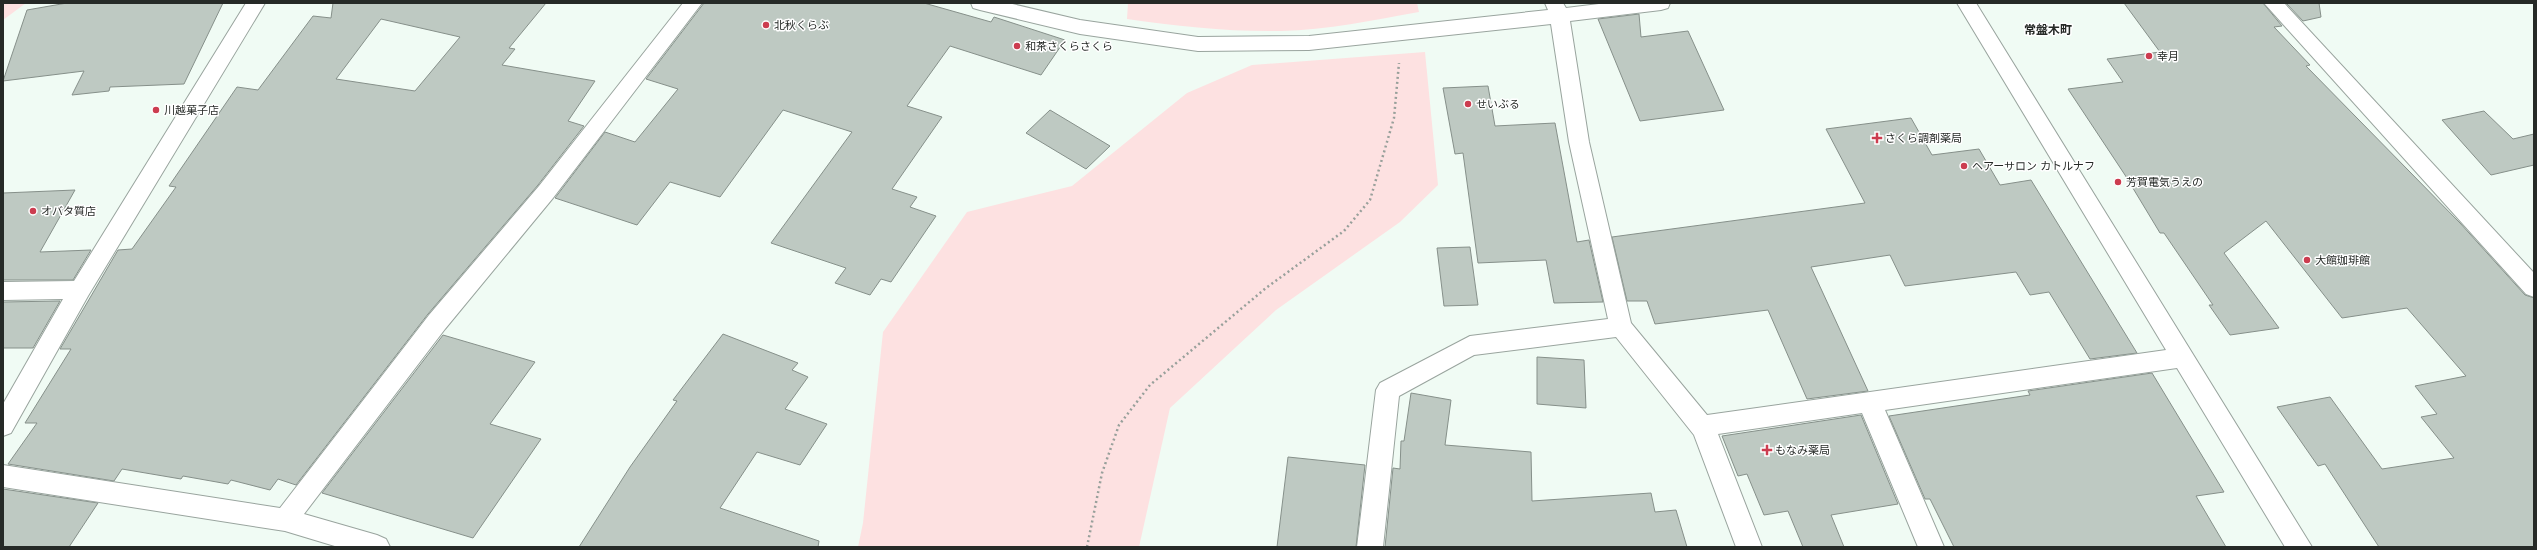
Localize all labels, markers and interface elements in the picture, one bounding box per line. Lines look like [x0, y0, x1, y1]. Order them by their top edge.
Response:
place label: 北秋くらぶ [774, 19, 829, 32]
marker: 北秋くらぶ [761, 20, 771, 30]
district label: 常盤木町 [2024, 23, 2072, 37]
place label: 和茶さくらさくら [1025, 40, 1113, 53]
marker: 和茶さくらさくら [1012, 41, 1022, 51]
place label: 幸月 [2157, 50, 2179, 63]
marker: 幸月 [2144, 51, 2154, 61]
place label: せいぶる [1476, 98, 1520, 111]
marker: せいぶる [1463, 99, 1473, 109]
place label: 川越菓子店 [164, 104, 219, 117]
marker: 川越菓子店 [151, 105, 161, 115]
place label: さくら調剤薬局 [1885, 132, 1962, 145]
marker: さくら調剤薬局 [1872, 133, 1882, 143]
place label: ヘアーサロン カトルナフ [1972, 160, 2095, 173]
marker: ヘアーサロン カトルナフ [1959, 161, 1969, 171]
place label: 芳賀電気うえの [2126, 176, 2203, 189]
marker: 芳賀電気うえの [2113, 177, 2123, 187]
place label: オバタ質店 [41, 205, 96, 218]
marker: オバタ質店 [28, 206, 38, 216]
place label: 大館珈琲館 [2315, 254, 2370, 267]
marker: 大館珈琲館 [2302, 255, 2312, 265]
place label: もなみ薬局 [1775, 444, 1830, 457]
marker: もなみ薬局 [1762, 445, 1772, 455]

